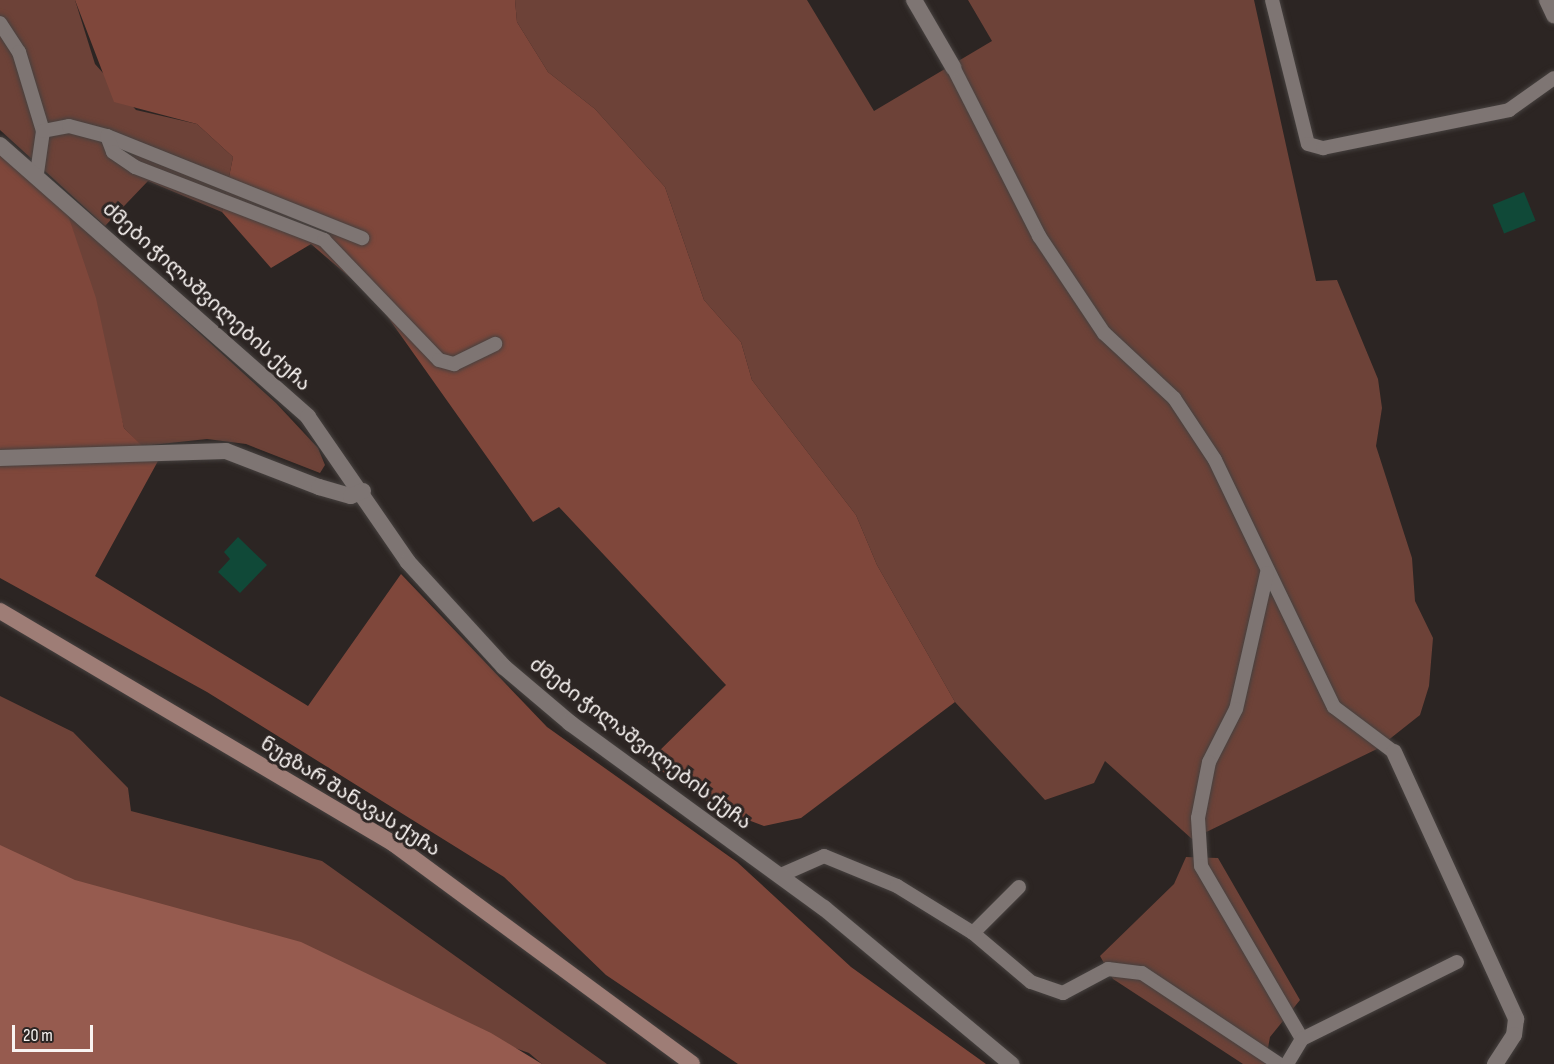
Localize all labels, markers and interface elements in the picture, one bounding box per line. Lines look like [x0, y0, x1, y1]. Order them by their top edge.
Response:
street label: ძმები ჭილაშვილების ქუჩა [97, 197, 315, 397]
street label: ძმები ჭილაშვილების ქუჩა [524, 653, 756, 835]
street label: ნუგზარ შანავას ქუჩა [256, 732, 444, 862]
scale bar [15, 1013, 96, 1051]
text: 20 m [23, 1025, 53, 1046]

